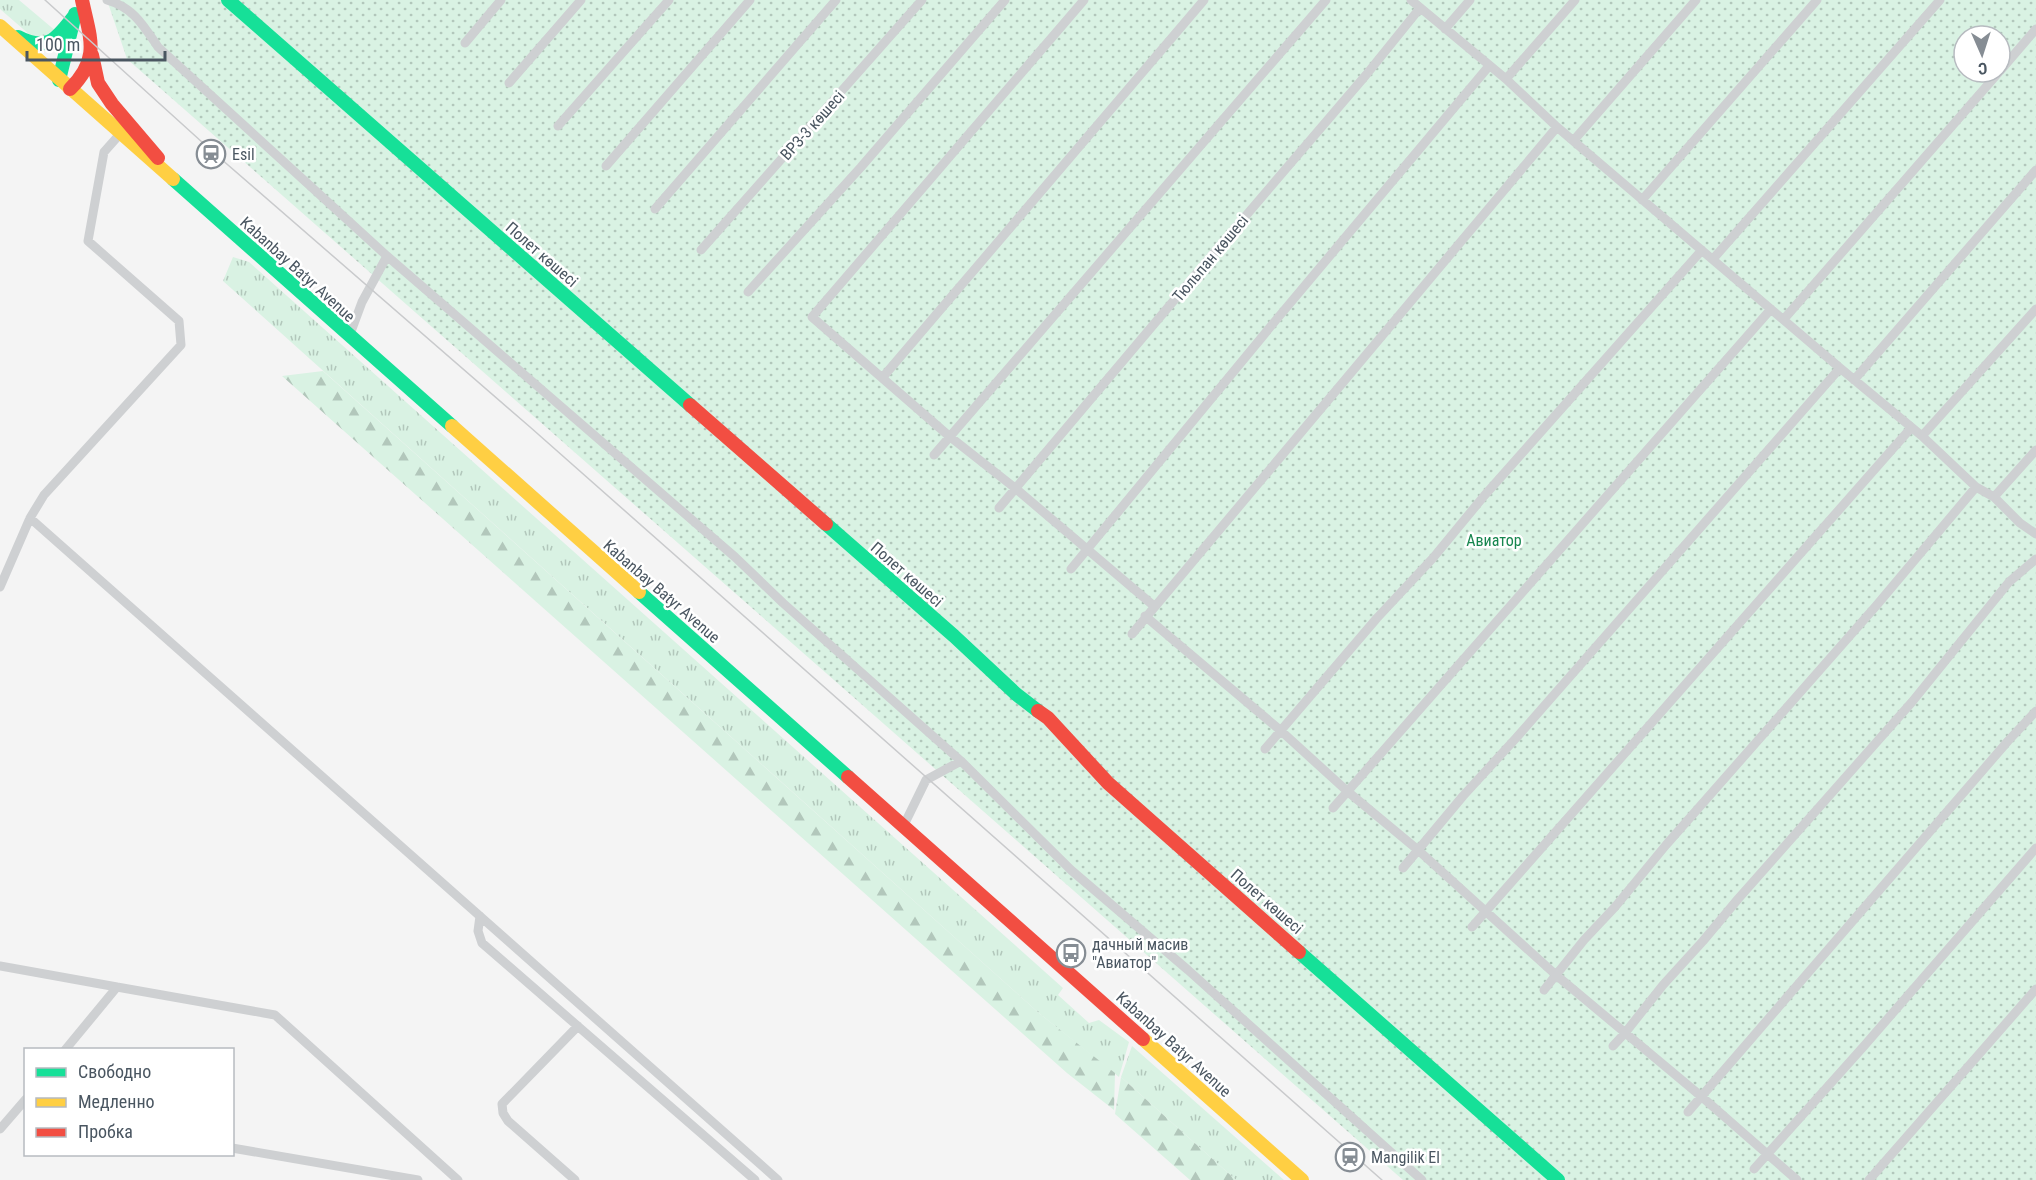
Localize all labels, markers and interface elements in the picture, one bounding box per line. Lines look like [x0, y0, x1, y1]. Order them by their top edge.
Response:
scale bar [27, 24, 165, 62]
north arrow [1952, 24, 2012, 84]
text: 100 m [36, 34, 80, 55]
text: С [1978, 59, 1988, 78]
street label: ВРЗ-3 көшесі [776, 87, 848, 164]
station icon: Esil [195, 138, 227, 170]
place label: Esil [232, 145, 255, 164]
street label: Тюльпан көшесі [1169, 211, 1252, 306]
street label: Kabanbay Batyr Avenue [236, 213, 359, 326]
street label: Полет көшесі [502, 218, 582, 291]
park label: Авиатор [1466, 531, 1522, 550]
street label: Kabanbay Batyr Avenue [600, 536, 724, 647]
street label: Полет көшесі [867, 538, 947, 611]
street label: Полет көшесі [1227, 865, 1307, 938]
place label: дачный масив "Авиатор" [1092, 935, 1188, 972]
bus stop icon: дачный масив "Авиатор" [1055, 937, 1087, 969]
street label: Kabanbay Batyr Avenue [1112, 988, 1235, 1101]
legend [24, 1048, 234, 1156]
text: Свободно [78, 1061, 151, 1082]
text: Медленно [78, 1091, 155, 1112]
text: Пробка [78, 1121, 133, 1142]
station icon: Mangilik El [1334, 1141, 1366, 1173]
place label: Mangilik El [1371, 1148, 1440, 1167]

